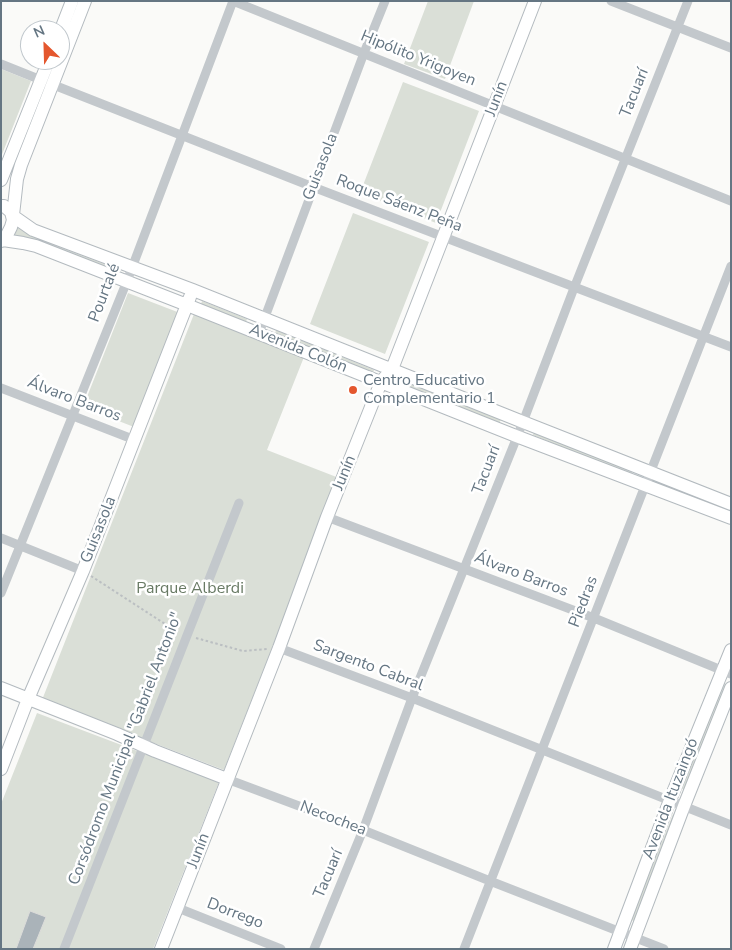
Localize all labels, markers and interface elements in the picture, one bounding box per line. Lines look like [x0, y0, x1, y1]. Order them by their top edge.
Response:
north arrow [20, 20, 70, 70]
text: N [30, 21, 48, 43]
street label: Hipólito Yrigoyen [358, 27, 478, 91]
street label: Tacuarí [617, 66, 653, 120]
street label: Junín [482, 79, 512, 119]
street label: Guisasola [299, 131, 343, 203]
street label: Roque Sáenz Peña [333, 171, 465, 237]
street label: Pourtalé [85, 261, 125, 325]
street label: Avenida Colón [246, 321, 350, 377]
place label: Centro Educativo Complementario 1 [363, 371, 496, 409]
street label: Álvaro Barros [25, 373, 123, 427]
marker: Centro Educativo Complementario 1 [347, 384, 359, 396]
street label: Tacuarí [469, 443, 505, 497]
street label: Junín [329, 453, 361, 493]
street label: Guisasola [77, 494, 121, 566]
street label: Álvaro Barros [472, 548, 570, 602]
street label: Piedras [565, 574, 603, 630]
park label: Parque Alberdi [136, 579, 244, 599]
street label: Corsódromo Municipal "Gabriel Antonio" [65, 610, 187, 888]
street label: Sargento Cabral [310, 636, 426, 696]
street label: Avenida Ituzaingó [639, 736, 703, 862]
street label: Necochea [297, 797, 369, 841]
street label: Junín [184, 831, 214, 871]
street label: Tacuarí [310, 847, 348, 901]
street label: Dorrego [204, 894, 266, 934]

